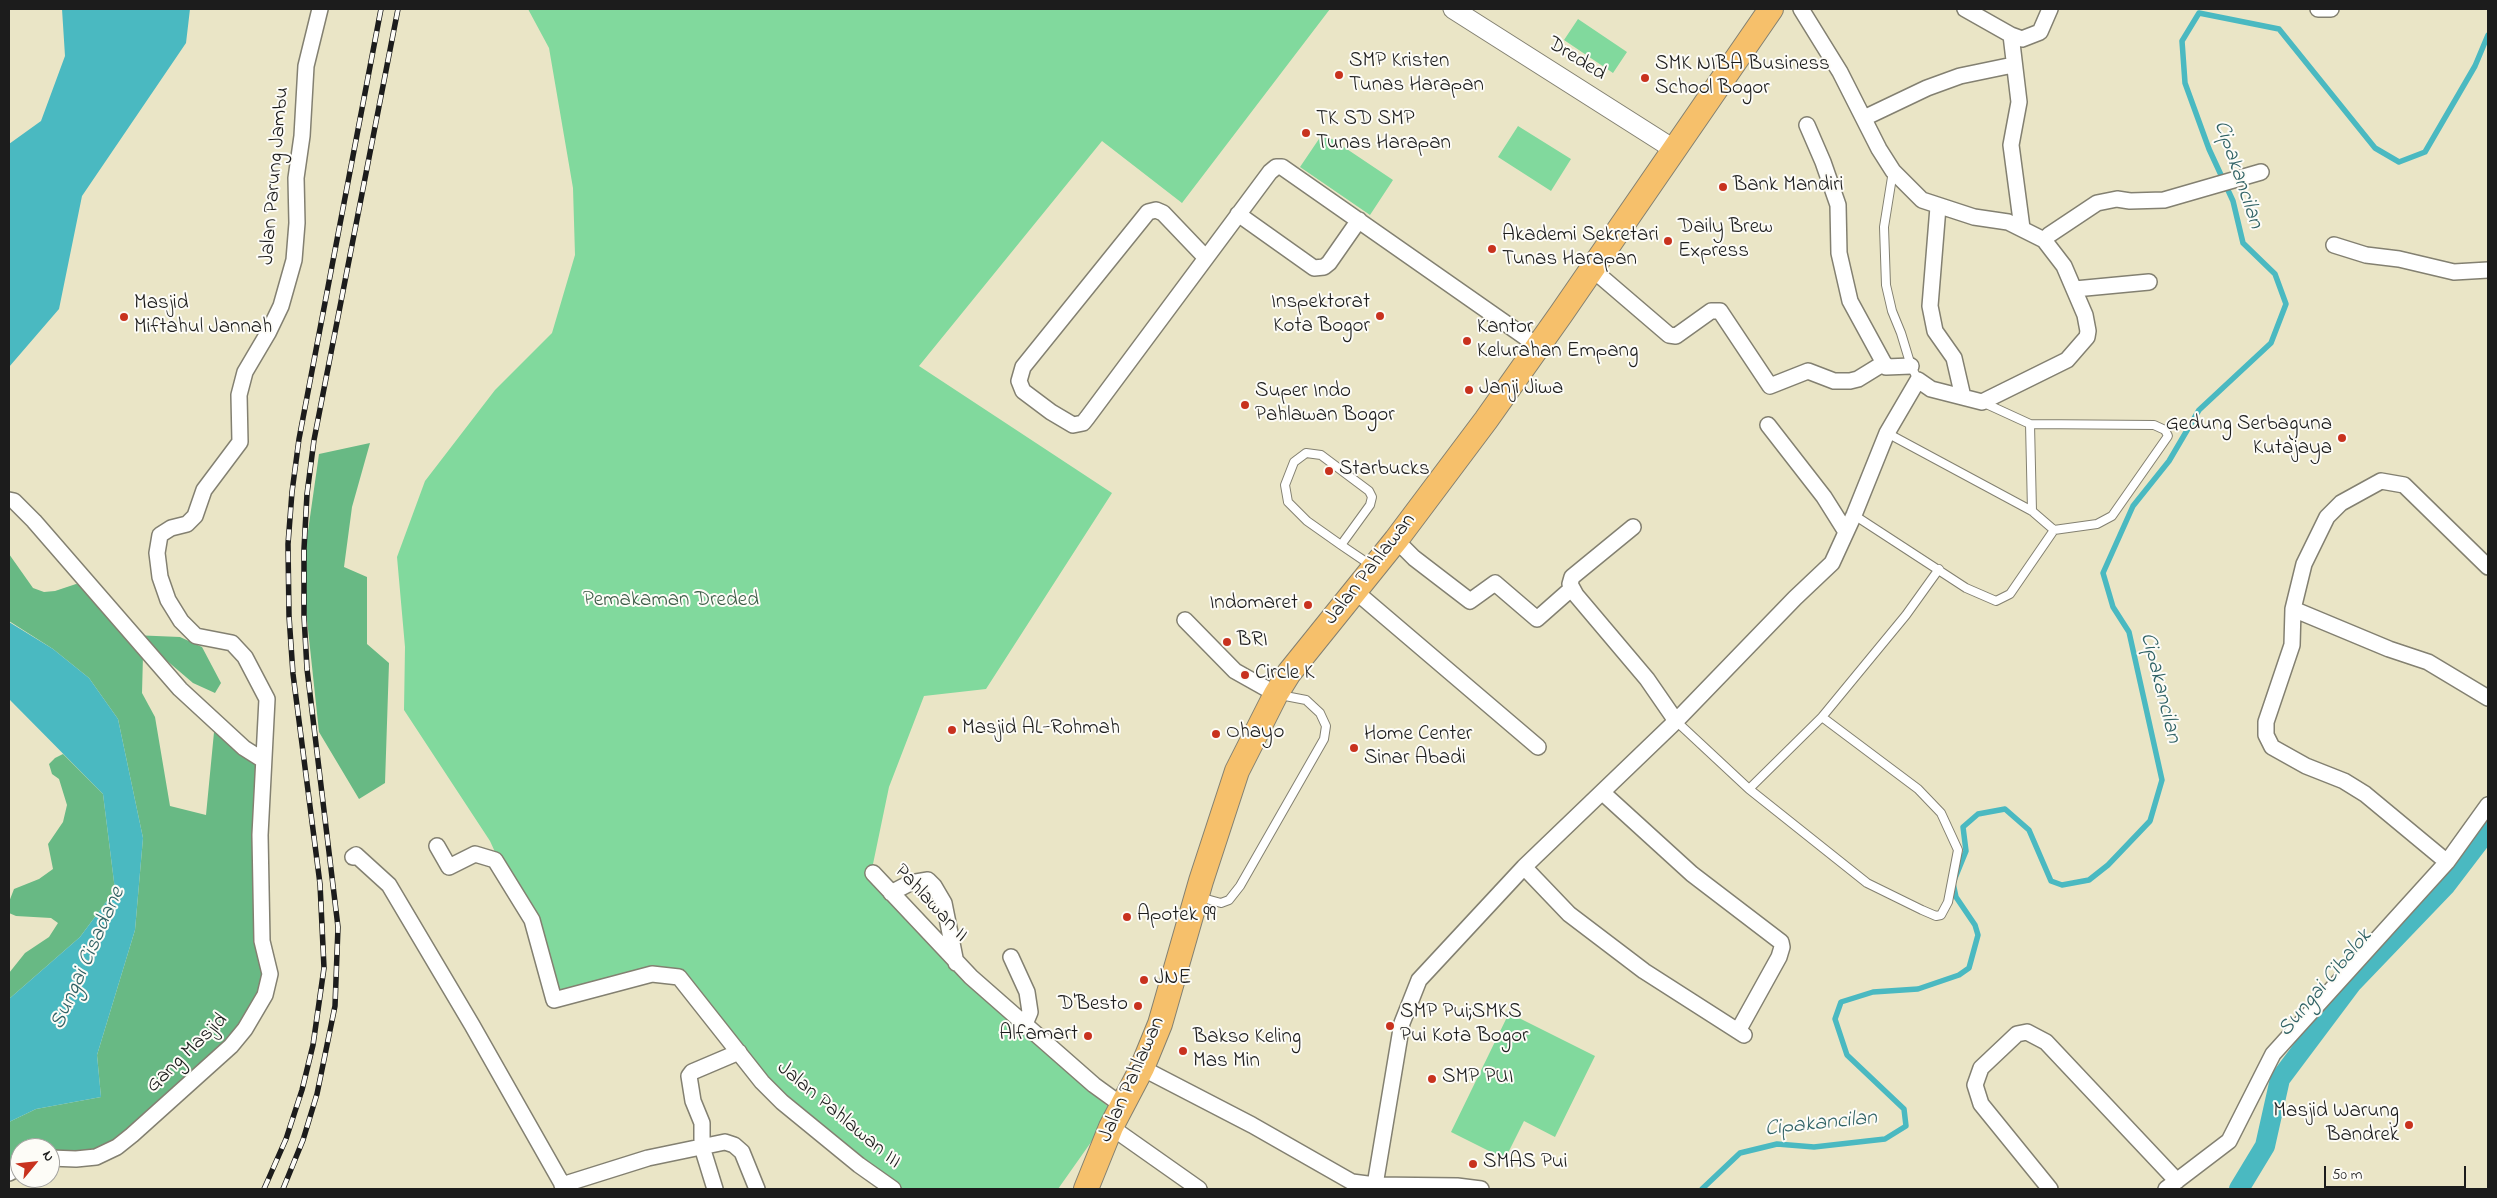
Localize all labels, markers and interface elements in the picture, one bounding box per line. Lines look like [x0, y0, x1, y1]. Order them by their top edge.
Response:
street label: Dreded [1542, 32, 1610, 88]
place label: SMP Kristen Tunas Harapan [1349, 50, 1484, 100]
place label: SMK NIBA Business School Bogor [1655, 53, 1830, 103]
marker: SMP Kristen Tunas Harapan [1333, 69, 1345, 81]
marker: SMK NIBA Business School Bogor [1639, 72, 1651, 84]
street label: Jalan Parung Jambu [256, 86, 296, 266]
place label: TK SD SMP Tunas Harapan [1316, 108, 1451, 158]
water label: Cipakancilan [2206, 118, 2268, 232]
marker: TK SD SMP Tunas Harapan [1300, 127, 1312, 139]
place label: Bank Mandiri [1733, 174, 1844, 200]
marker: Bank Mandiri [1717, 181, 1729, 193]
place label: Daily Brew Express [1678, 216, 1773, 266]
place label: Akademi Sekretari Tunas Harapan [1502, 224, 1659, 274]
marker: Daily Brew Express [1662, 235, 1674, 247]
marker: Akademi Sekretari Tunas Harapan [1486, 243, 1498, 255]
place label: Inspektorat Kota Bogor [1271, 291, 1370, 341]
place label: Masjid Miftahul Jannah [134, 292, 272, 342]
marker: Inspektorat Kota Bogor [1374, 310, 1386, 322]
marker: Masjid Miftahul Jannah [118, 311, 130, 323]
place label: Kantor Kelurahan Empang [1477, 316, 1638, 366]
marker: Kantor Kelurahan Empang [1461, 335, 1473, 347]
place label: Janji Jiwa [1479, 377, 1563, 403]
place label: Super Indo Pahlawan Bogor [1255, 380, 1395, 430]
marker: Janji Jiwa [1463, 384, 1475, 396]
marker: Super Indo Pahlawan Bogor [1239, 399, 1251, 411]
place label: Gedung Serbaguna Kutajaya [2166, 413, 2332, 463]
marker: Gedung Serbaguna Kutajaya [2336, 432, 2348, 444]
place label: Starbucks [1339, 458, 1430, 484]
marker: Starbucks [1323, 465, 1335, 477]
street label: Jalan Pahlawan [1320, 509, 1422, 631]
park label: Pemakaman Dreded [583, 589, 759, 615]
place label: Indomaret [1209, 592, 1298, 618]
marker: Indomaret [1302, 599, 1314, 611]
place label: BRI [1237, 629, 1268, 655]
water label: Cipakancilan [2133, 630, 2185, 746]
marker: BRI [1221, 636, 1233, 648]
place label: Circle K [1255, 662, 1315, 688]
marker: Circle K [1239, 669, 1251, 681]
place label: Masjid AL-Rohmah [962, 717, 1120, 743]
place label: Ohayo [1226, 721, 1284, 747]
place label: Home Center Sinar Abadi [1364, 723, 1472, 773]
marker: Masjid AL-Rohmah [946, 724, 958, 736]
marker: Ohayo [1210, 728, 1222, 740]
marker: Home Center Sinar Abadi [1348, 742, 1360, 754]
street label: Pahlawan II [887, 860, 973, 948]
water label: Sungai Cisadane [46, 884, 132, 1034]
place label: Apotek 99 [1137, 904, 1216, 930]
marker: Apotek 99 [1121, 911, 1133, 923]
water label: Sungai Cibalok [2273, 925, 2379, 1043]
place label: JNE [1154, 967, 1191, 993]
marker: JNE [1138, 974, 1150, 986]
place label: D'Besto [1058, 993, 1128, 1019]
marker: D'Besto [1132, 1000, 1144, 1012]
place label: SMP Pui;SMKS Pui Kota Bogor [1400, 1001, 1529, 1051]
street label: Gang Masjid [142, 1009, 234, 1099]
street label: Jalan Pahlawan [1094, 1013, 1172, 1147]
marker: SMP Pui;SMKS Pui Kota Bogor [1384, 1020, 1396, 1032]
place label: Alfamart [999, 1023, 1078, 1049]
place label: Bakso Keling Mas Min [1193, 1026, 1301, 1076]
marker: Alfamart [1082, 1030, 1094, 1042]
marker: Bakso Keling Mas Min [1177, 1045, 1189, 1057]
street label: Jalan Pahlawan III [771, 1057, 905, 1175]
place label: SMP PUI [1442, 1066, 1513, 1092]
marker: SMP PUI [1426, 1073, 1438, 1085]
place label: Masjid Warung Bandrek [2273, 1100, 2399, 1150]
water label: Cipakancilan [1764, 1106, 1878, 1144]
marker: Masjid Warung Bandrek [2403, 1119, 2415, 1131]
north arrow [10, 1138, 60, 1188]
text: N [36, 1147, 59, 1165]
place label: SMAS Pui [1483, 1151, 1568, 1177]
scale bar [2327, 1156, 2470, 1188]
marker: SMAS Pui [1467, 1158, 1479, 1170]
text: 50 m [2332, 1164, 2362, 1186]

